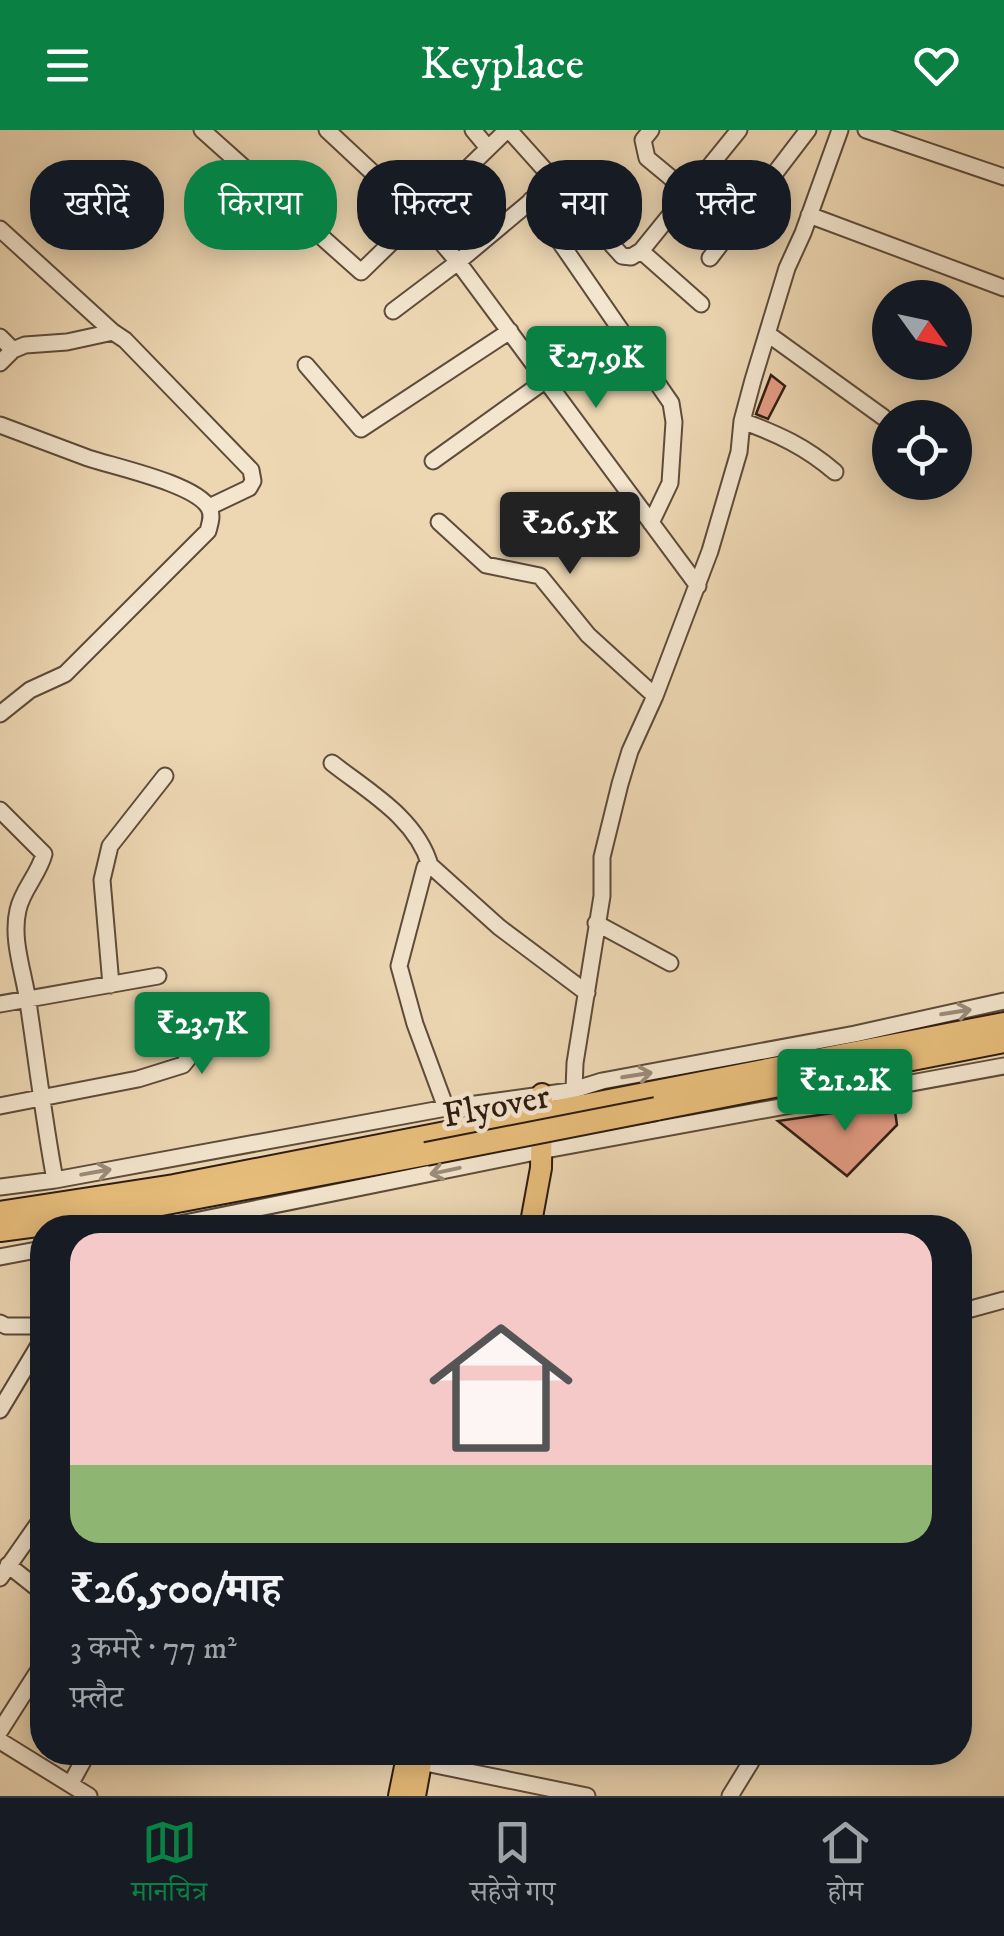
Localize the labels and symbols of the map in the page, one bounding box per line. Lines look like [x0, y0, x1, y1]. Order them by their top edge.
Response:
north arrow [872, 280, 972, 380]
pin: ₹27.9K [515, 326, 677, 411]
pin: ₹26.5K [489, 492, 651, 577]
pin: ₹23.7K [121, 992, 283, 1077]
one-way arrow [939, 1002, 971, 1020]
pin: ₹21.2K [764, 1049, 926, 1134]
one-way arrow [621, 1066, 653, 1084]
street label: Flyover [439, 1075, 554, 1139]
one-way arrow [80, 1162, 112, 1181]
one-way arrow [430, 1162, 462, 1181]

